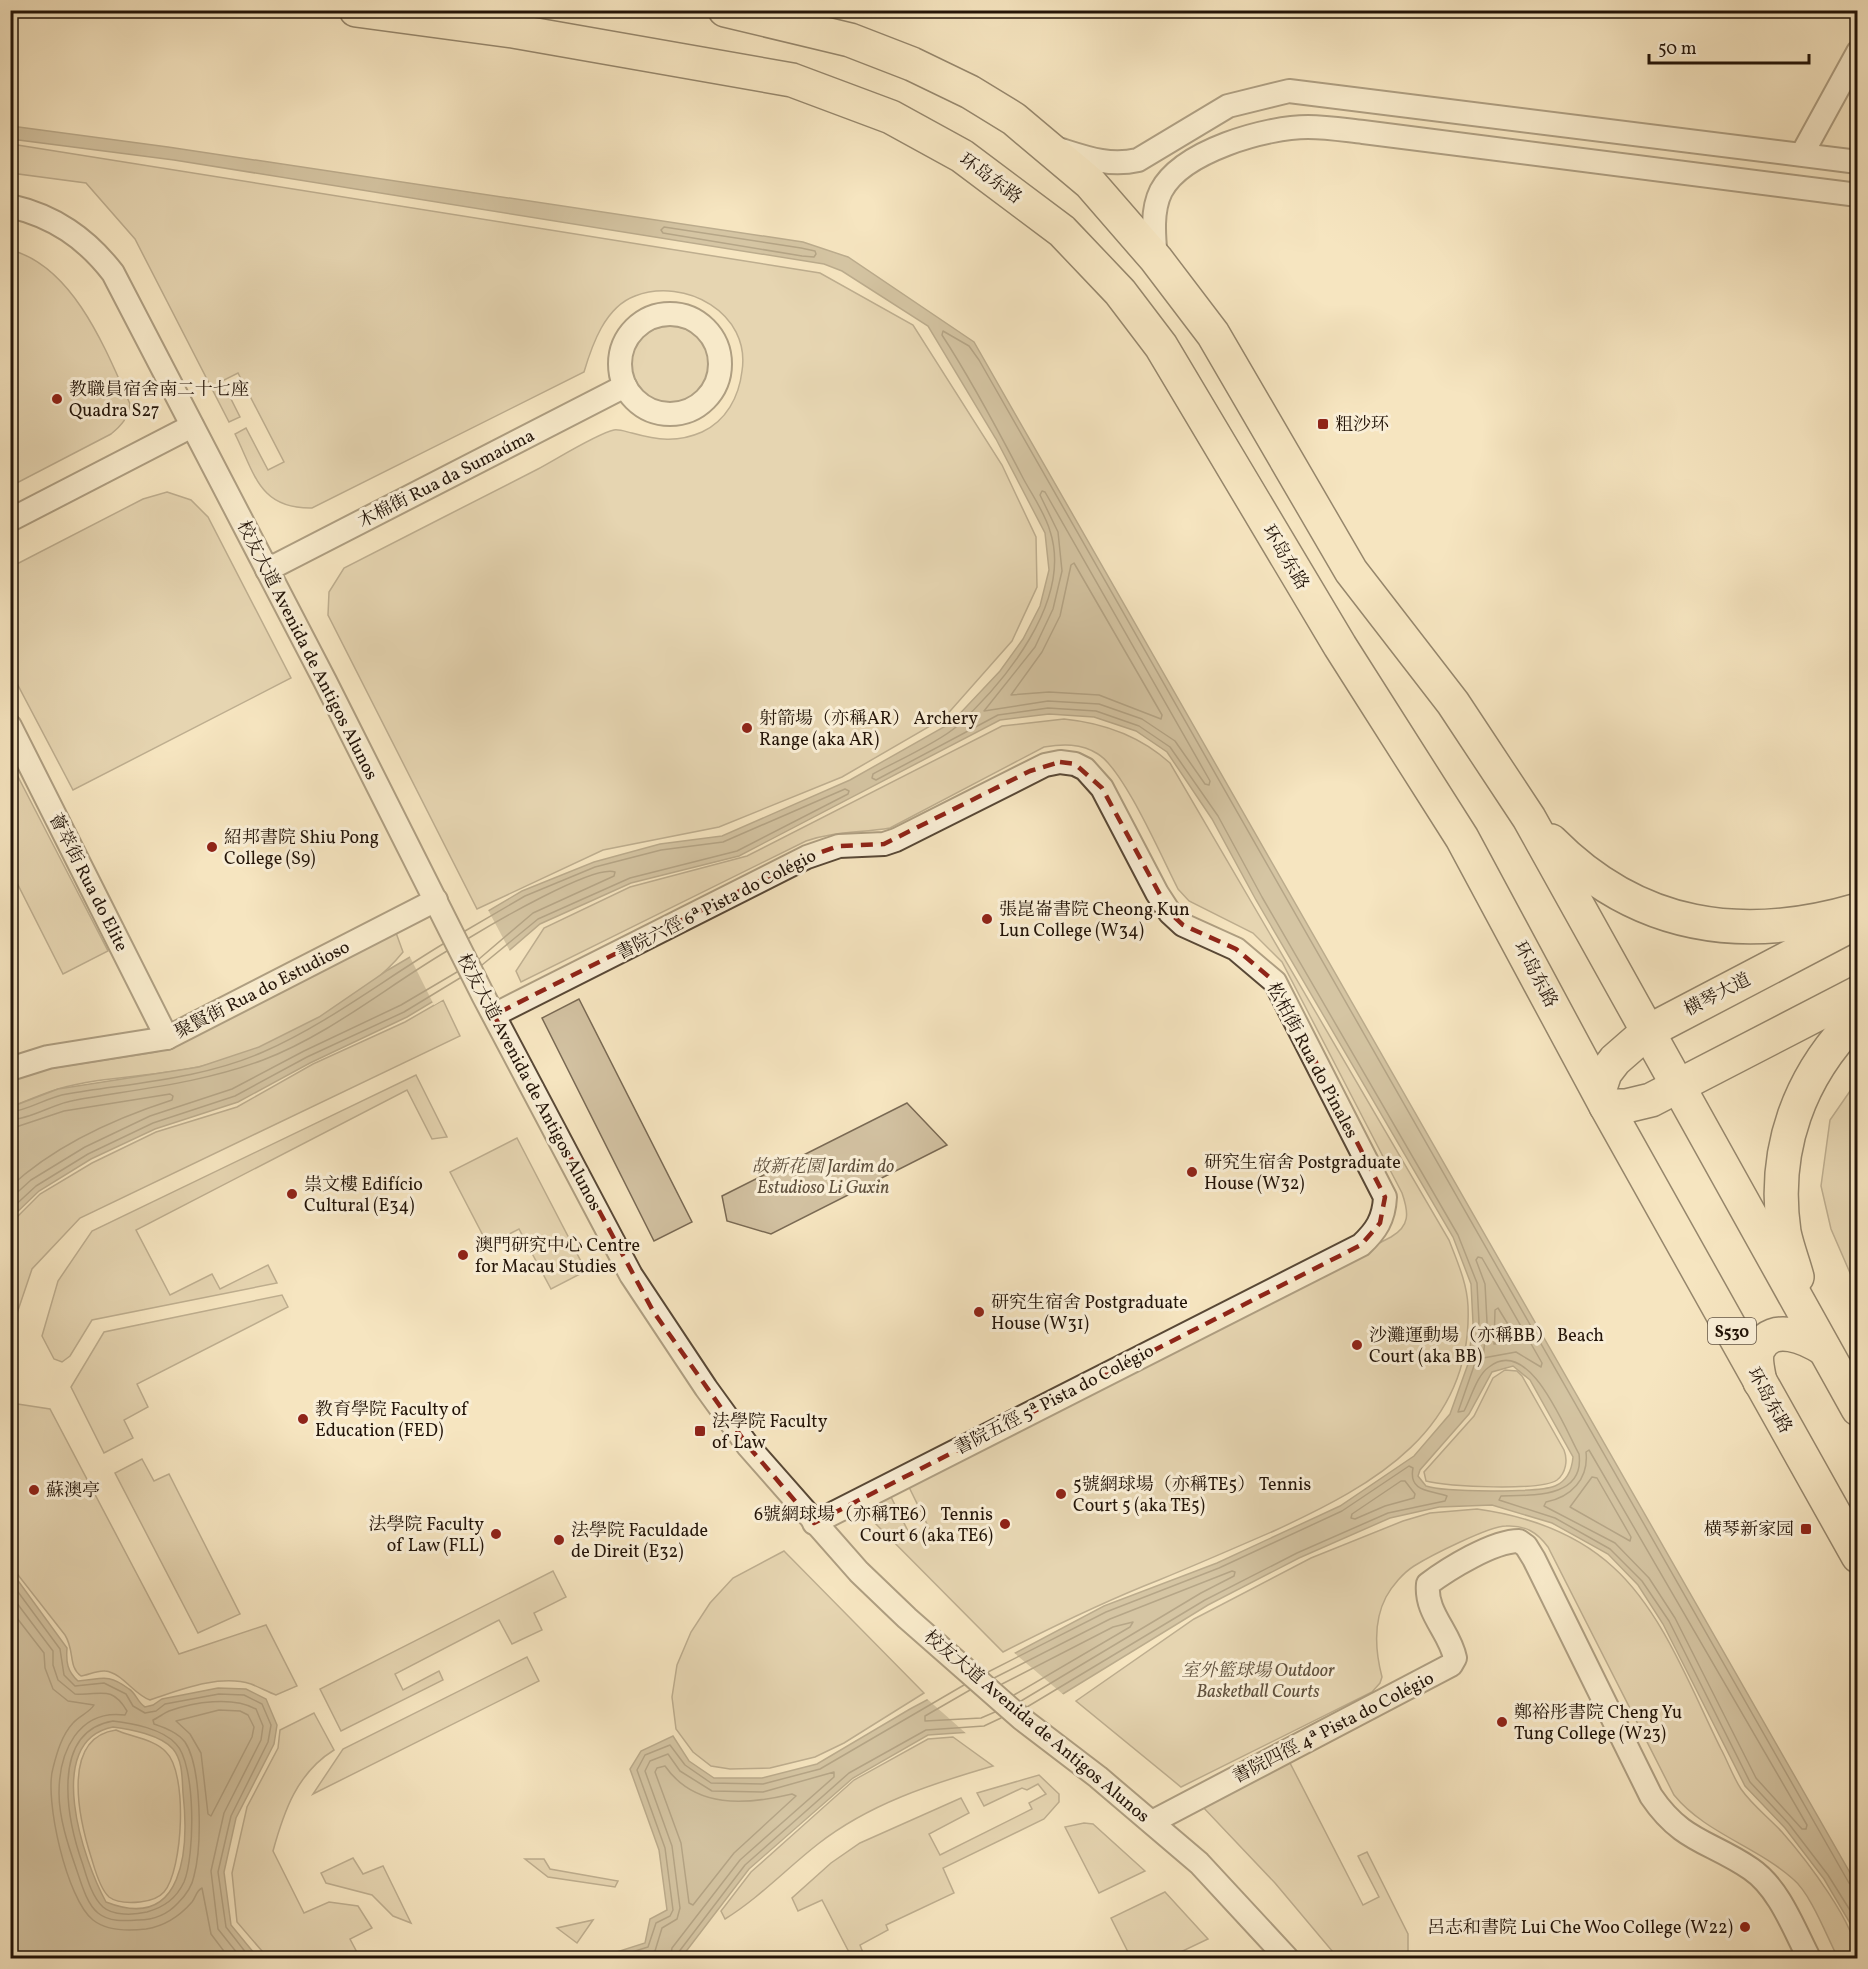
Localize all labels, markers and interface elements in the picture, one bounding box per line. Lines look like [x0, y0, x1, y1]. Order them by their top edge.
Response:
scale bar [1649, 27, 1810, 65]
text: 50 m [1658, 37, 1697, 62]
street label: 环岛东路 [954, 148, 1027, 210]
place label: 教職員宿舍南二十七座 Quadra S27 [69, 378, 249, 424]
marker: 教職員宿舍南二十七座 Quadra S27 [50, 392, 64, 406]
place label: 粗沙环 [1335, 413, 1389, 438]
marker: 粗沙环 [1316, 417, 1330, 431]
street label: 木棉街 Rua da Sumaúma [354, 424, 539, 535]
street label: 校友大道 Avenida de Antigos Alunos [230, 517, 383, 785]
street label: 环岛东路 [1255, 520, 1314, 595]
place label: 射箭場（亦稱AR） Archery Range (aka AR) [759, 707, 978, 753]
marker: 射箭場（亦稱AR） Archery Range (aka AR) [740, 721, 754, 735]
street label: 薈萃街 Rua do Elite [42, 809, 133, 956]
place label: 紹邦書院 Shiu Pong College (S9) [224, 826, 379, 872]
marker: 紹邦書院 Shiu Pong College (S9) [205, 840, 219, 854]
street label: 書院六徑 6ª Pista do Colégio [612, 844, 821, 967]
place label: 張崑崙書院 Cheong Kun Lun College (W34) [999, 898, 1190, 944]
marker: 張崑崙書院 Cheong Kun Lun College (W34) [980, 912, 994, 926]
street label: 聚賢街 Rua do Estudioso [171, 935, 355, 1045]
street label: 环岛东路 [1507, 937, 1563, 1012]
street label: 校友大道 Avenida de Antigos Alunos [450, 950, 607, 1216]
street label: 横琴大道 [1680, 968, 1755, 1023]
street label: 松柏街 Rua do Pinales [1260, 978, 1363, 1143]
place label: 研究生宿舍 Postgraduate House (W32) [1204, 1151, 1401, 1197]
park label: 故新花園 Jardim do Estudioso Li Guxin [752, 1155, 894, 1201]
marker: 研究生宿舍 Postgraduate House (W32) [1185, 1165, 1199, 1179]
place label: 祟文樓 Edifício Cultural (E34) [304, 1173, 423, 1219]
marker: 祟文樓 Edifício Cultural (E34) [285, 1187, 299, 1201]
place label: 澳門研究中心 Centre for Macau Studies [475, 1234, 640, 1280]
marker: 澳門研究中心 Centre for Macau Studies [456, 1248, 470, 1262]
place label: 研究生宿舍 Postgraduate House (W31) [991, 1291, 1188, 1337]
marker: 研究生宿舍 Postgraduate House (W31) [972, 1305, 986, 1319]
road number: S530 [1708, 1318, 1756, 1344]
place label: 沙灘運動場（亦稱BB） Beach Court (aka BB) [1369, 1324, 1604, 1370]
marker: 沙灘運動場（亦稱BB） Beach Court (aka BB) [1350, 1338, 1364, 1352]
street label: 書院五徑 5ª Pista do Colégio [951, 1339, 1159, 1462]
street label: 环岛东路 [1740, 1363, 1797, 1438]
place label: 教育學院 Faculty of Education (FED) [315, 1398, 469, 1444]
place label: 法學院 Faculty of Law [712, 1410, 828, 1456]
marker: 教育學院 Faculty of Education (FED) [296, 1412, 310, 1426]
marker: 法學院 Faculty of Law [693, 1424, 707, 1438]
place label: 5號網球場（亦稱TE5） Tennis Court 5 (aka TE5) [1073, 1473, 1311, 1519]
place label: 蘇澳亭 [46, 1479, 100, 1504]
marker: 蘇澳亭 [27, 1483, 41, 1497]
marker: 5號網球場（亦稱TE5） Tennis Court 5 (aka TE5) [1054, 1487, 1068, 1501]
place label: 6號網球場（亦稱TE6） Tennis Court 6 (aka TE6) [754, 1503, 993, 1549]
place label: 法學院 Faculty of Law (FLL) [369, 1513, 484, 1559]
marker: 6號網球場（亦稱TE6） Tennis Court 6 (aka TE6) [998, 1517, 1012, 1531]
place label: 横琴新家园 [1704, 1518, 1794, 1543]
place label: 法學院 Faculdade de Direit (E32) [571, 1519, 708, 1565]
marker: 横琴新家园 [1799, 1522, 1813, 1536]
marker: 法學院 Faculty of Law (FLL) [489, 1527, 503, 1541]
marker: 法學院 Faculdade de Direit (E32) [552, 1533, 566, 1547]
street label: 校友大道 Avenida de Antigos Alunos [918, 1625, 1154, 1829]
park label: 室外籃球場 Outdoor Basketball Courts [1181, 1659, 1335, 1705]
street label: 書院四徑 4ª Pista do Colégio [1229, 1667, 1439, 1790]
place label: 鄭裕彤書院 Cheng Yu Tung College (W23) [1514, 1701, 1682, 1747]
marker: 鄭裕彤書院 Cheng Yu Tung College (W23) [1495, 1715, 1509, 1729]
place label: 呂志和書院 Lui Che Woo College (W22) [1427, 1916, 1733, 1941]
marker: 呂志和書院 Lui Che Woo College (W22) [1738, 1920, 1752, 1934]

